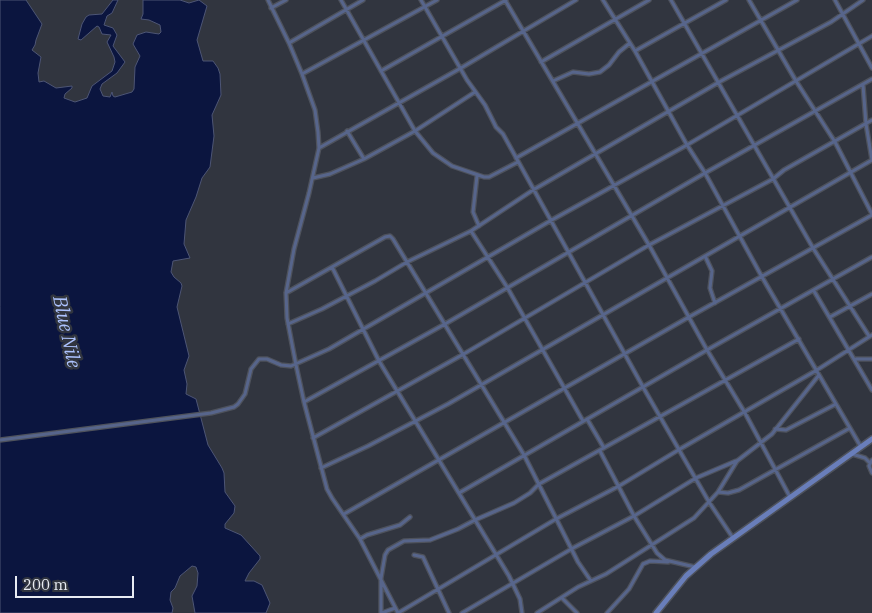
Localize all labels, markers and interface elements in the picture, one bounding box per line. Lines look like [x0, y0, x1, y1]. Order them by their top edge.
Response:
water label: Blue Nile [47, 294, 85, 370]
scale bar [18, 566, 136, 598]
text: 200 m [23, 575, 68, 594]

